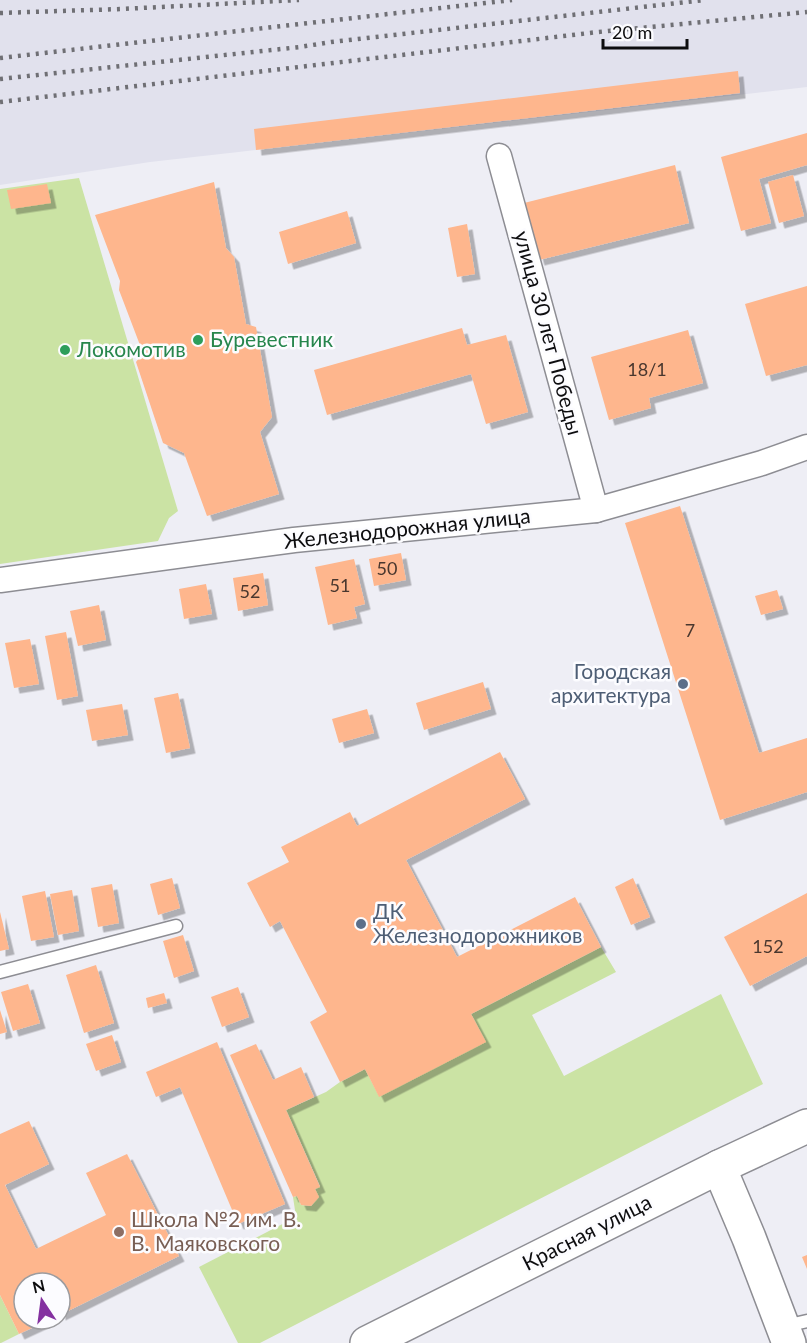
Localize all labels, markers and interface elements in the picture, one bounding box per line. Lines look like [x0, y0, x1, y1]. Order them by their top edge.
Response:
scale bar [603, 12, 687, 50]
text: 20 m [612, 21, 652, 43]
street label: улица 30 лет Победы [510, 228, 589, 437]
place label: Буревестник [210, 326, 333, 351]
marker: Буревестник [191, 333, 205, 347]
place label: Локомотив [76, 336, 186, 361]
marker: Локомотив [58, 343, 72, 357]
house number: 18/1 [627, 358, 667, 380]
street label: Железнодорожная улица [282, 502, 532, 553]
house number: 50 [377, 557, 397, 579]
house number: 51 [330, 574, 350, 596]
house number: 52 [240, 580, 260, 602]
house number: 7 [685, 619, 695, 641]
place label: Городская архитектура [551, 658, 671, 707]
marker: Городская архитектура [676, 677, 690, 691]
place label: ДК Железнодорожников [373, 898, 582, 947]
marker: ДК Железнодорожников [354, 917, 368, 931]
house number: 152 [752, 935, 784, 957]
street label: Красная улица [518, 1188, 655, 1275]
place label: Школа №2 им. В. В. Маяковского [131, 1206, 301, 1255]
marker: Школа №2 им. В. В. Маяковского [112, 1225, 126, 1239]
north arrow [12, 1271, 72, 1331]
text: N [30, 1275, 47, 1297]

